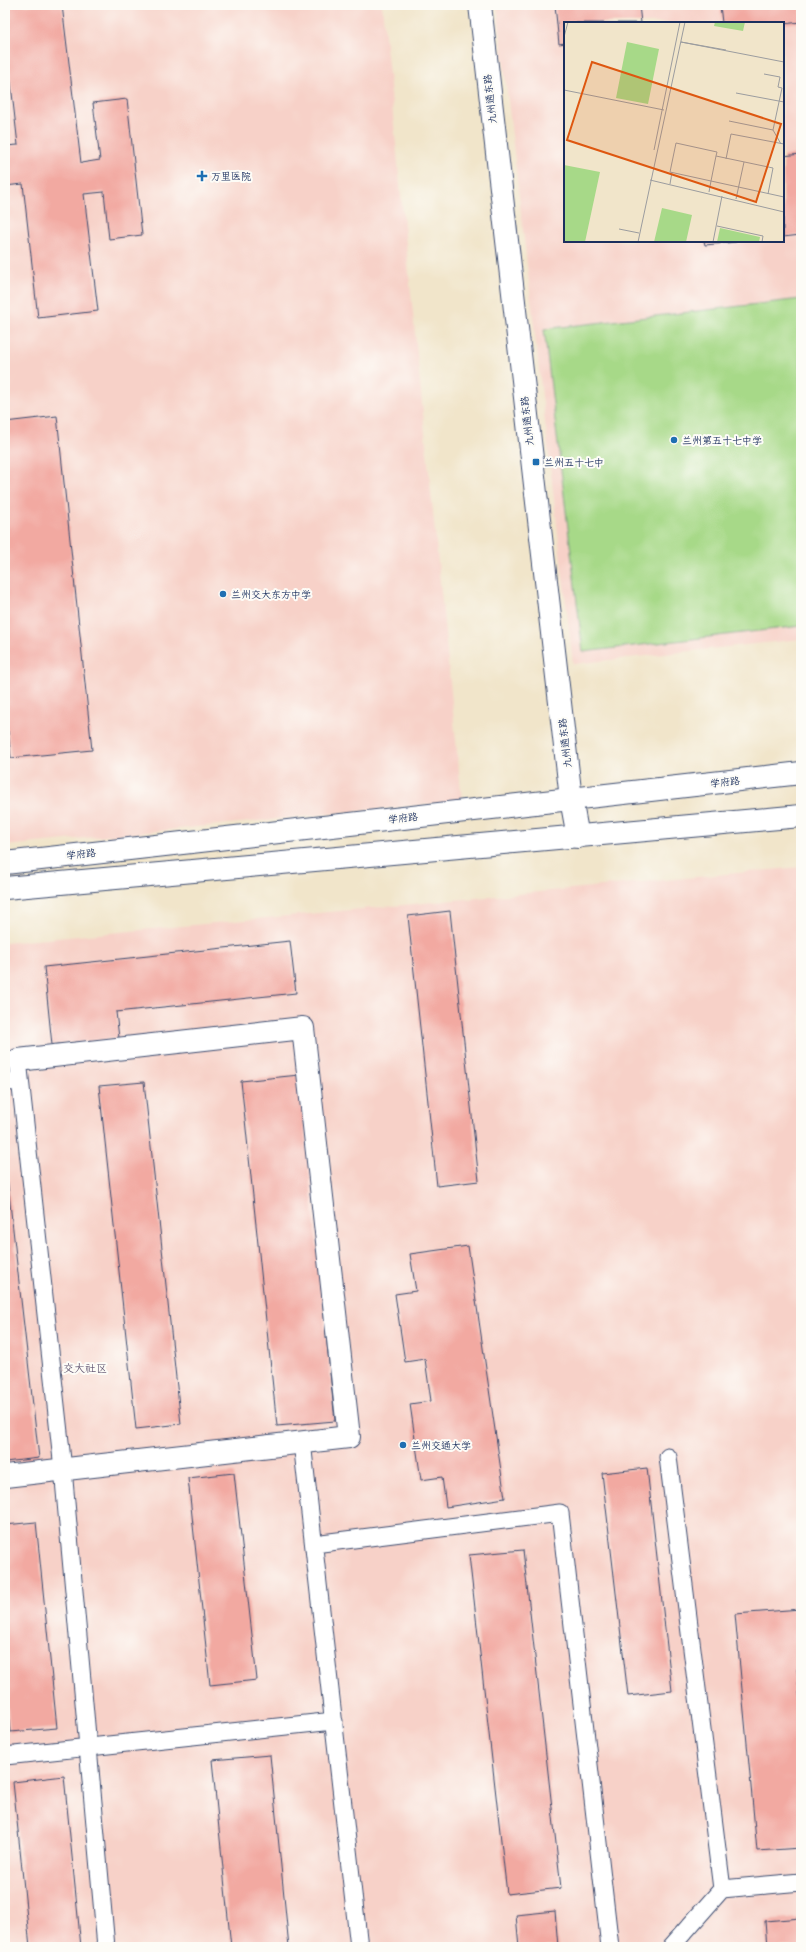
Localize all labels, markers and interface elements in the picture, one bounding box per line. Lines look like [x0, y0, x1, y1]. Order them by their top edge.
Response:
inset map [564, 22, 784, 242]
street label: 九州通东路 [481, 73, 499, 125]
marker: 万里医院 [196, 170, 208, 182]
place label: 万里医院 [211, 170, 251, 183]
street label: 九州通东路 [518, 395, 536, 447]
place label: 兰州第五十七中学 [682, 434, 762, 447]
marker: 兰州第五十七中学 [669, 435, 679, 445]
place label: 兰州五十七中 [544, 456, 604, 469]
marker: 兰州五十七中 [531, 457, 541, 467]
place label: 兰州交大东方中学 [231, 588, 311, 601]
marker: 兰州交大东方中学 [218, 589, 228, 599]
street label: 九州通东路 [556, 717, 574, 769]
street label: 学府路 [709, 774, 741, 790]
street label: 学府路 [387, 810, 419, 826]
street label: 学府路 [65, 846, 97, 862]
district label: 交大社区 [63, 1361, 107, 1376]
place label: 兰州交通大学 [411, 1439, 471, 1452]
marker: 兰州交通大学 [398, 1440, 408, 1450]

